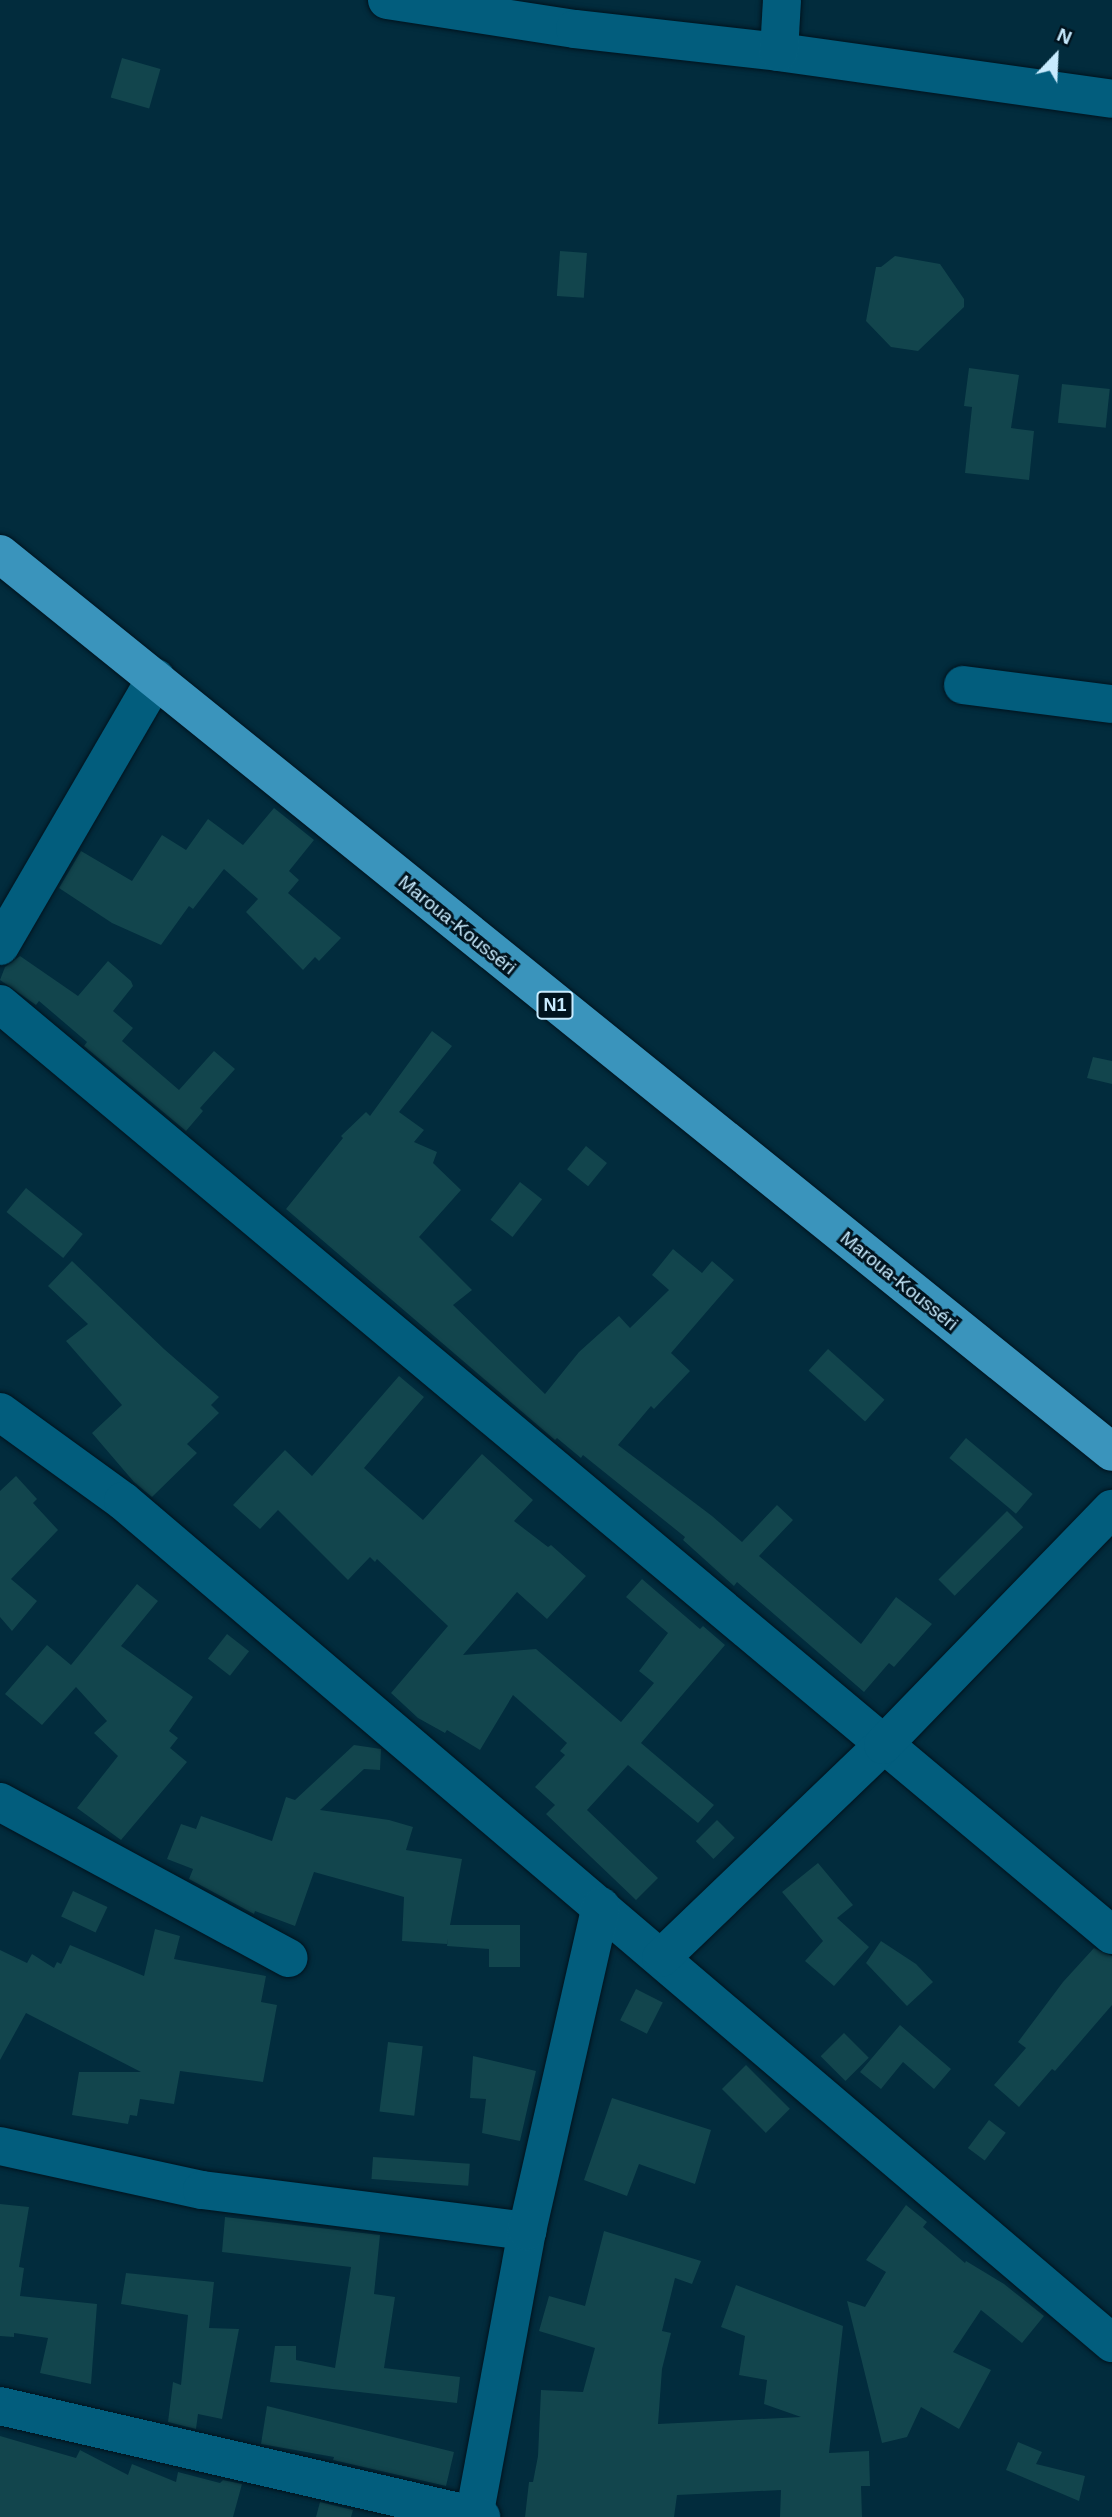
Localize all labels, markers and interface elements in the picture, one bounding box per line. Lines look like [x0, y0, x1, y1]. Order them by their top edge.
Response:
north arrow [1021, 21, 1091, 91]
text: N [1054, 24, 1075, 49]
street label: Maroua-Kousséri [394, 871, 520, 979]
road number: N1 [536, 990, 574, 1020]
street label: Maroua-Kousséri [836, 1227, 962, 1335]

